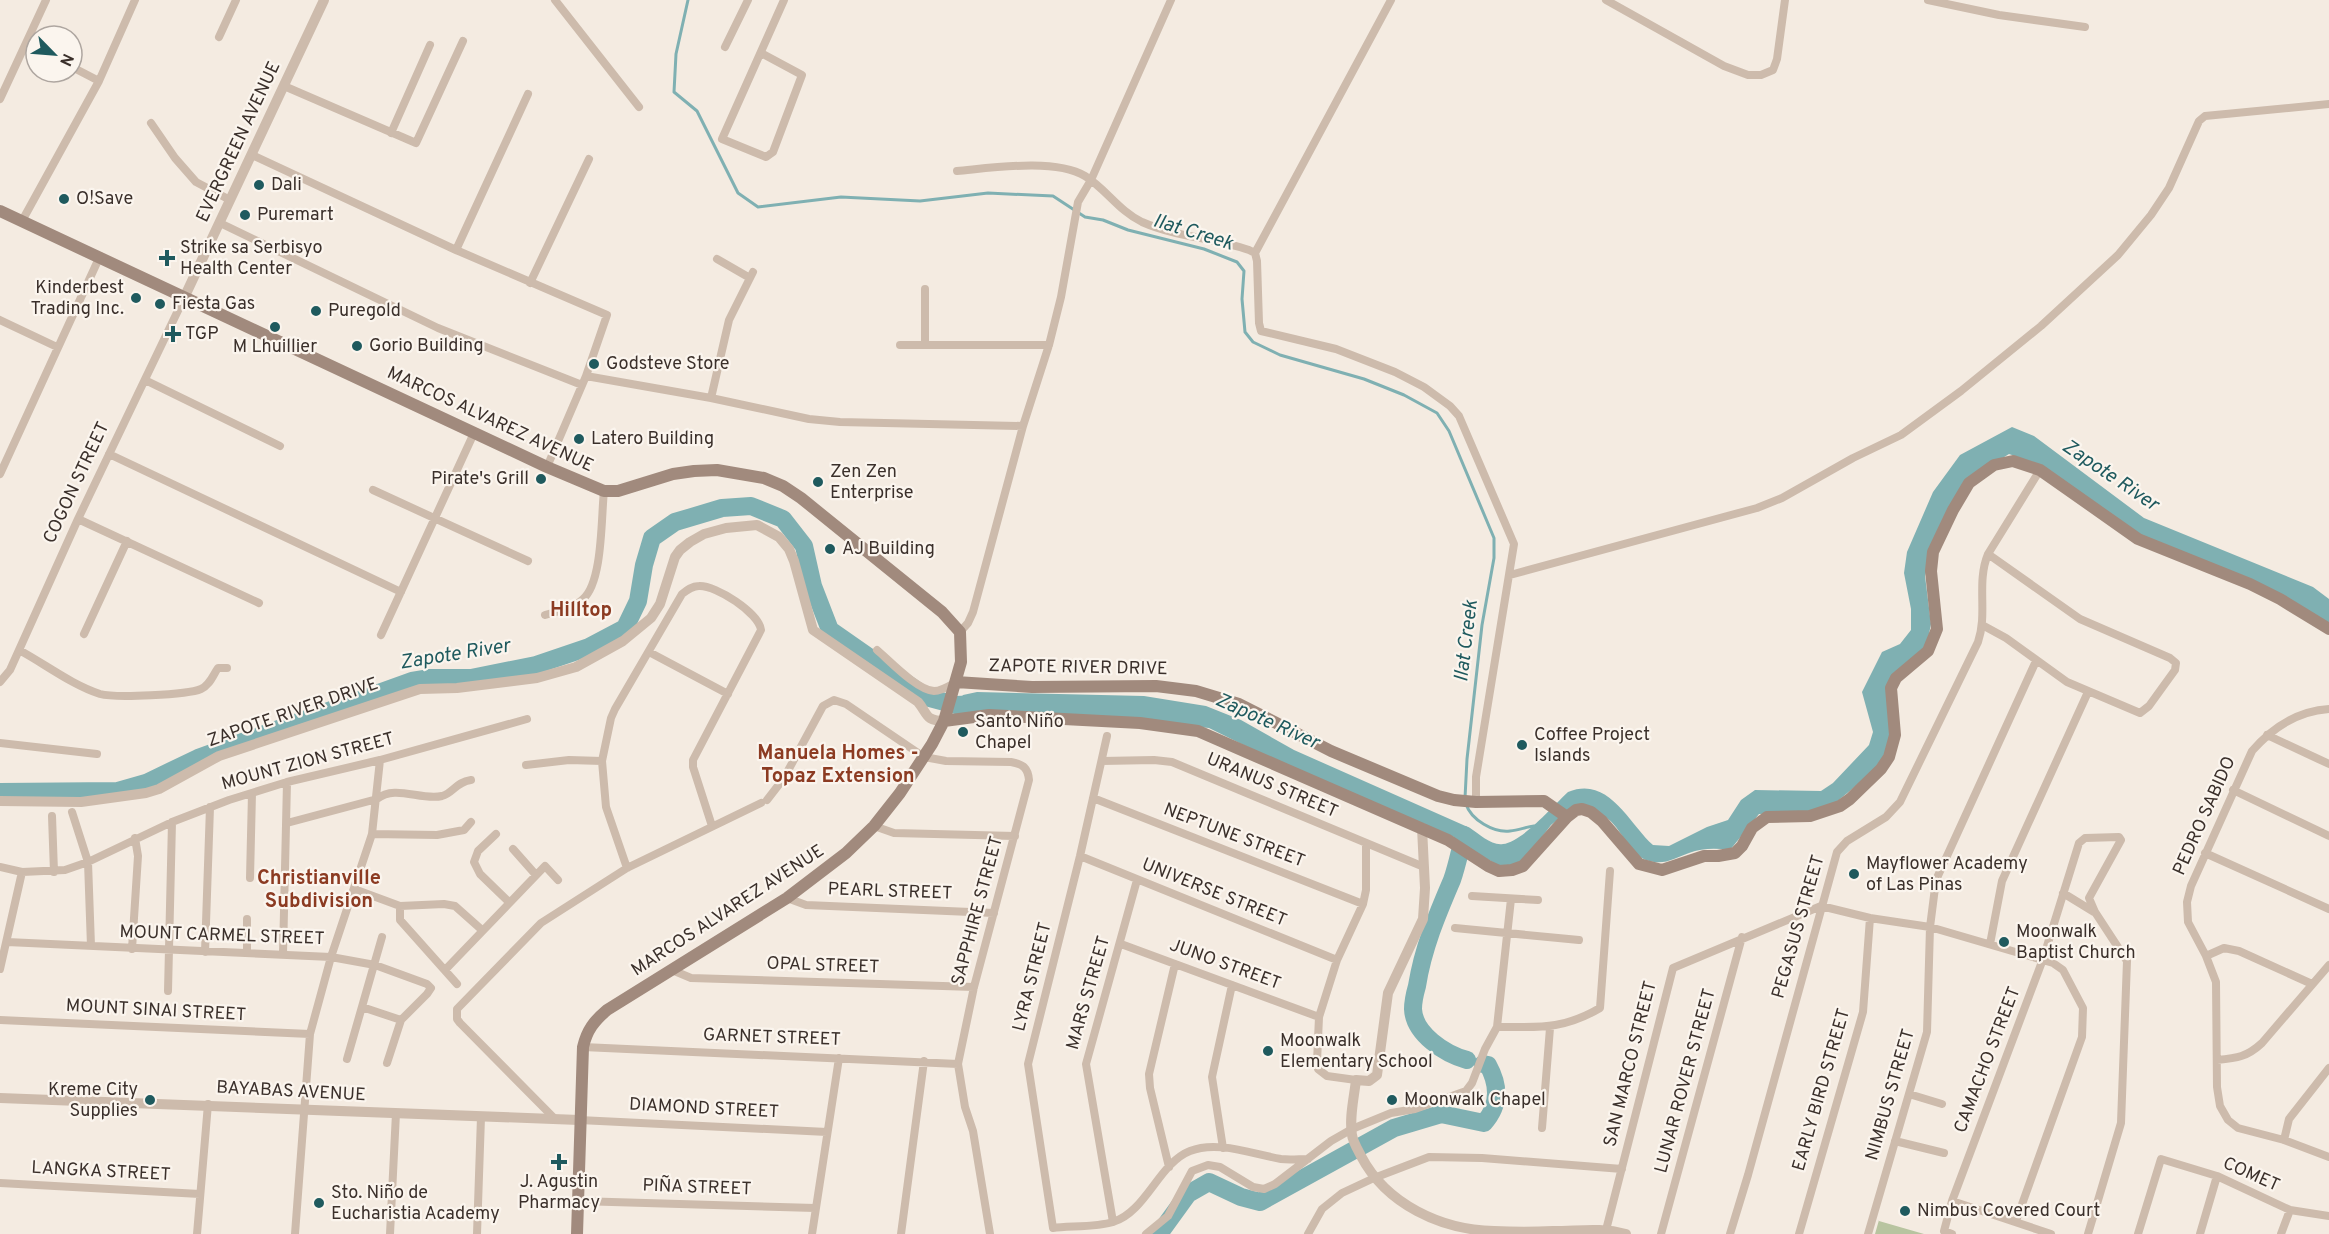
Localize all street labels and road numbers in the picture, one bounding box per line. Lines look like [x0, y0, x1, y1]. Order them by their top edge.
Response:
street label: EVERGREEN AVENUE [192, 58, 286, 226]
street label: MARCOS ALVAREZ AVENUE [383, 362, 597, 478]
street label: COGON STREET [39, 418, 115, 548]
street label: ZAPOTE RIVER DRIVE [988, 655, 1168, 681]
street label: ZAPOTE RIVER DRIVE [204, 673, 382, 753]
street label: MOUNT ZION STREET [219, 728, 397, 796]
street label: URANUS STREET [1203, 748, 1341, 824]
street label: PEDRO SABIDO [2169, 753, 2241, 879]
street label: NEPTUNE STREET [1160, 798, 1308, 874]
street label: SAPPHIRE STREET [947, 834, 1009, 988]
street label: MARCOS ALVAREZ AVENUE [627, 840, 829, 982]
street label: PEGASUS STREET [1767, 852, 1831, 1002]
street label: UNIVERSE STREET [1138, 853, 1290, 933]
street label: PEARL STREET [827, 878, 953, 906]
street label: LYRA STREET [1008, 920, 1058, 1034]
street label: MOUNT CARMEL STREET [119, 921, 325, 951]
street label: MARS STREET [1062, 933, 1116, 1053]
street label: JUNO STREET [1166, 934, 1284, 996]
street label: OPAL STREET [766, 953, 880, 979]
street label: SAN MARCO STREET [1599, 979, 1663, 1149]
street label: CAMACHO STREET [1950, 984, 2026, 1136]
street label: LUNAR ROVER STREET [1650, 986, 1722, 1176]
street label: MOUNT SINAI STREET [65, 995, 247, 1027]
street label: EARLY BIRD STREET [1788, 1006, 1856, 1174]
street label: GARNET STREET [703, 1024, 841, 1052]
street label: NIMBUS STREET [1861, 1027, 1921, 1163]
street label: BAYABAS AVENUE [216, 1077, 366, 1107]
street label: DIAMOND STREET [628, 1094, 780, 1124]
street label: COMET [2219, 1152, 2283, 1198]
street label: LANGKA STREET [31, 1157, 171, 1187]
street label: PIÑA STREET [642, 1173, 752, 1201]

